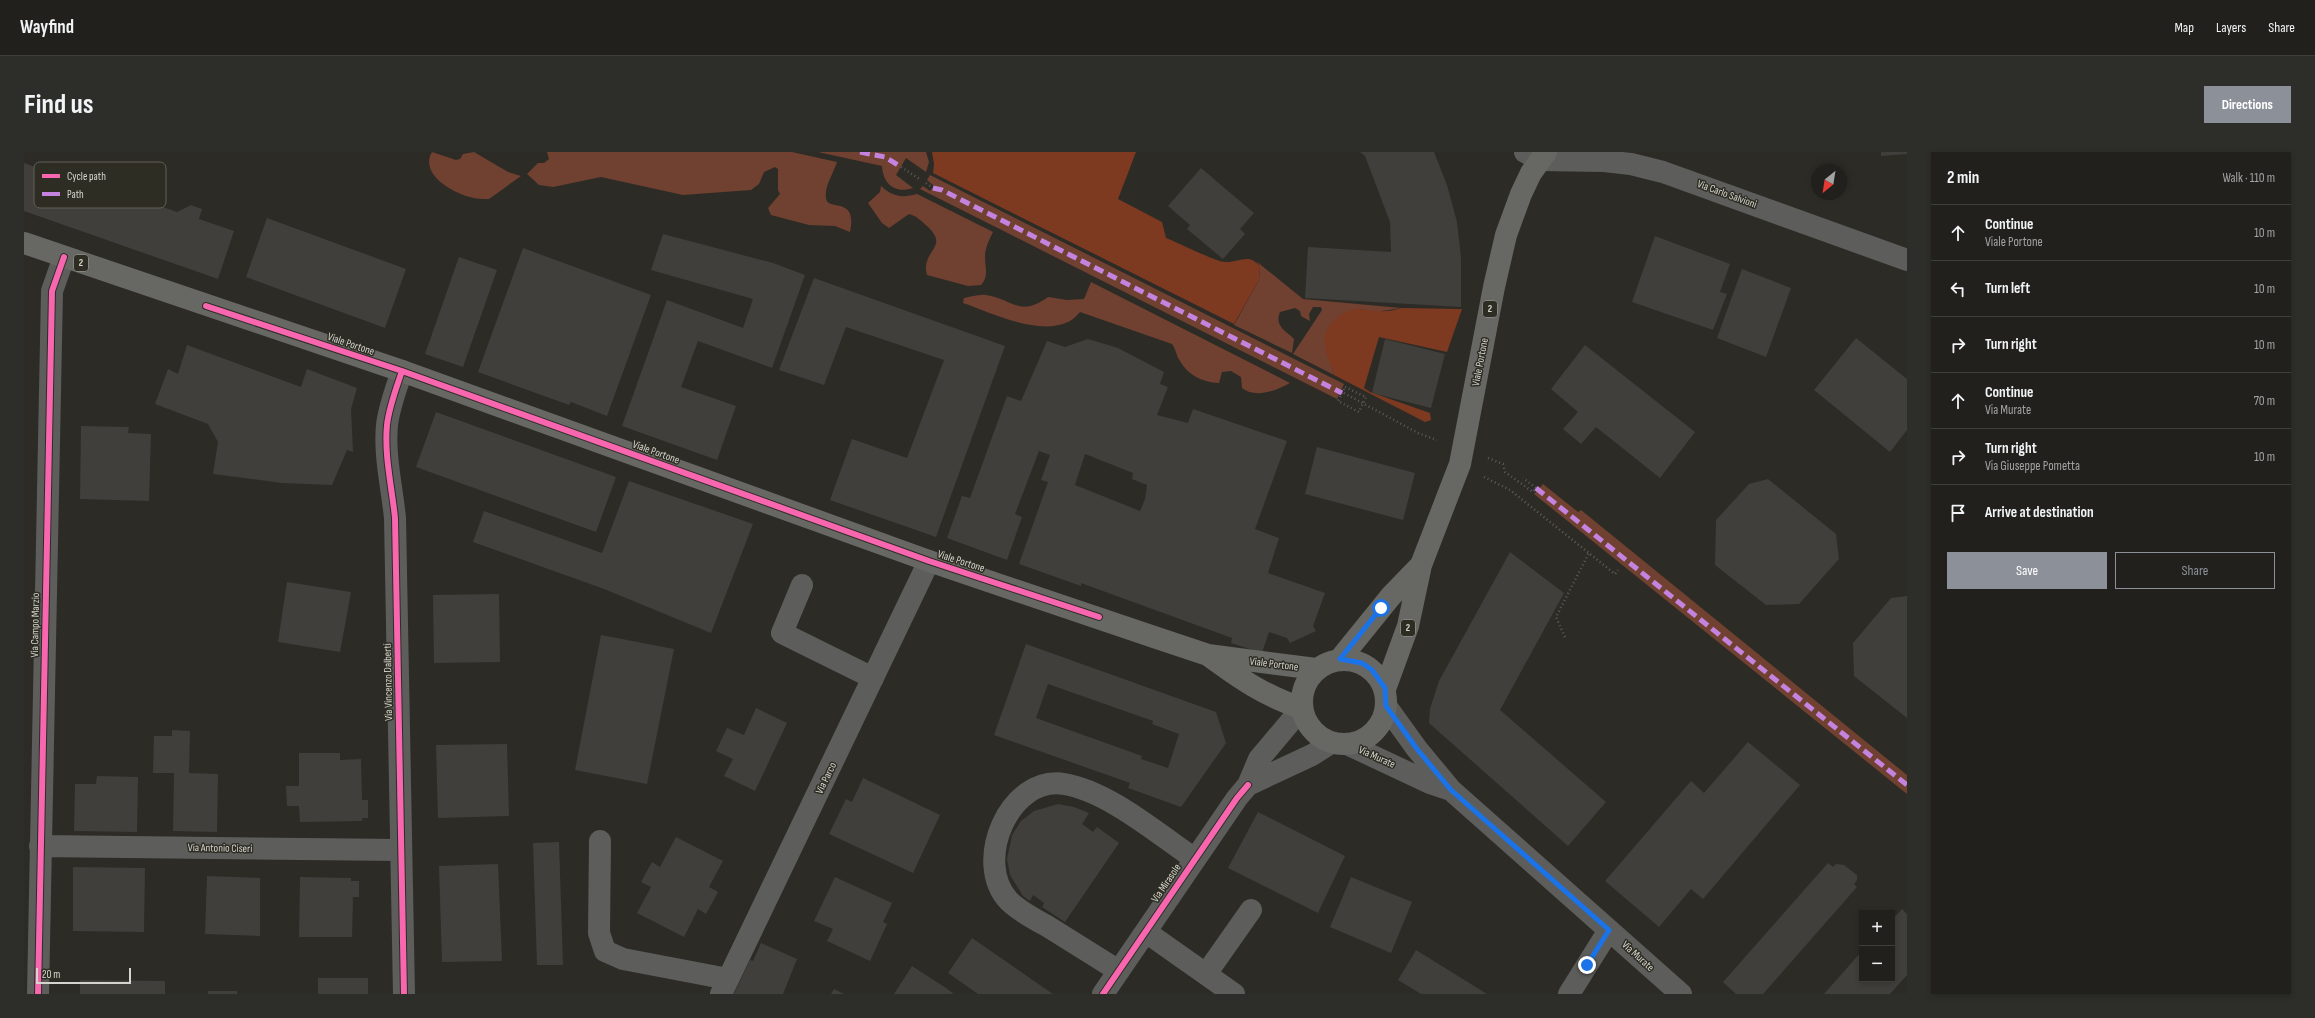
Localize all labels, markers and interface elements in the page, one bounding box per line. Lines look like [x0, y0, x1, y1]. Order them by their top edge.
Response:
text: Wayfind [20, 16, 74, 39]
text: Map [2174, 19, 2194, 36]
text: Layers [2216, 19, 2246, 36]
text: Share [2268, 19, 2295, 36]
button: Directions [2204, 86, 2291, 123]
text: Find us [24, 88, 93, 121]
legend [34, 162, 166, 208]
north arrow [1811, 164, 1847, 200]
text: 2 min [1947, 168, 1979, 188]
text: Cycle path [67, 170, 106, 183]
text: Walk · 110 m [2222, 170, 2275, 186]
street label: Via Carlo Salvioni [1695, 177, 1759, 211]
text: Path [67, 188, 84, 201]
text: Continue [1985, 215, 2034, 234]
icon: ahead [1947, 222, 1969, 244]
text: 10 m [2254, 225, 2275, 241]
text: Viale Portone [1985, 234, 2043, 250]
road number: 2 [74, 255, 88, 271]
icon: left [1947, 278, 1969, 300]
text: Turn left [1985, 279, 2030, 298]
text: 10 m [2254, 281, 2275, 297]
road number: 2 [1483, 301, 1497, 317]
street label: Viale Portone [326, 330, 376, 358]
icon: right [1947, 334, 1969, 356]
text: Turn right [1985, 335, 2037, 354]
street label: Viale Portone [1469, 337, 1491, 387]
text: 10 m [2254, 337, 2275, 353]
text: Continue [1985, 383, 2034, 402]
icon: ahead [1947, 390, 1969, 412]
text: 70 m [2254, 393, 2275, 409]
text: Via Murate [1985, 402, 2031, 418]
street label: Viale Portone [631, 438, 681, 466]
text: Turn right [1985, 439, 2037, 458]
icon: right [1947, 446, 1969, 468]
text: 10 m [2254, 449, 2275, 465]
text: Via Giuseppe Pometta [1985, 458, 2080, 474]
icon: arrive [1947, 502, 1969, 524]
text: Arrive at destination [1985, 503, 2094, 522]
street label: Viale Portone [936, 547, 986, 575]
button: Save [1947, 552, 2107, 589]
button: Share [2115, 552, 2275, 589]
street label: Via Campo Marzio [28, 592, 42, 658]
route start [1372, 599, 1390, 617]
road number: 2 [1401, 620, 1415, 636]
street label: Via Vincenzo Dalberti [381, 643, 395, 721]
street label: Viale Portone [1249, 655, 1299, 673]
street label: Via Murate [1357, 743, 1397, 771]
street label: Via Parco [813, 760, 839, 796]
street label: Via Antonio Ciseri [188, 841, 252, 855]
street label: Via Mirasole [1148, 861, 1184, 905]
map controls [1859, 910, 1895, 982]
button: + [1859, 910, 1895, 946]
street label: Via Murate [1619, 938, 1657, 974]
button: − [1859, 946, 1895, 982]
route end [1578, 956, 1596, 974]
scale bar [36, 966, 131, 985]
text: 20 m [42, 968, 60, 981]

